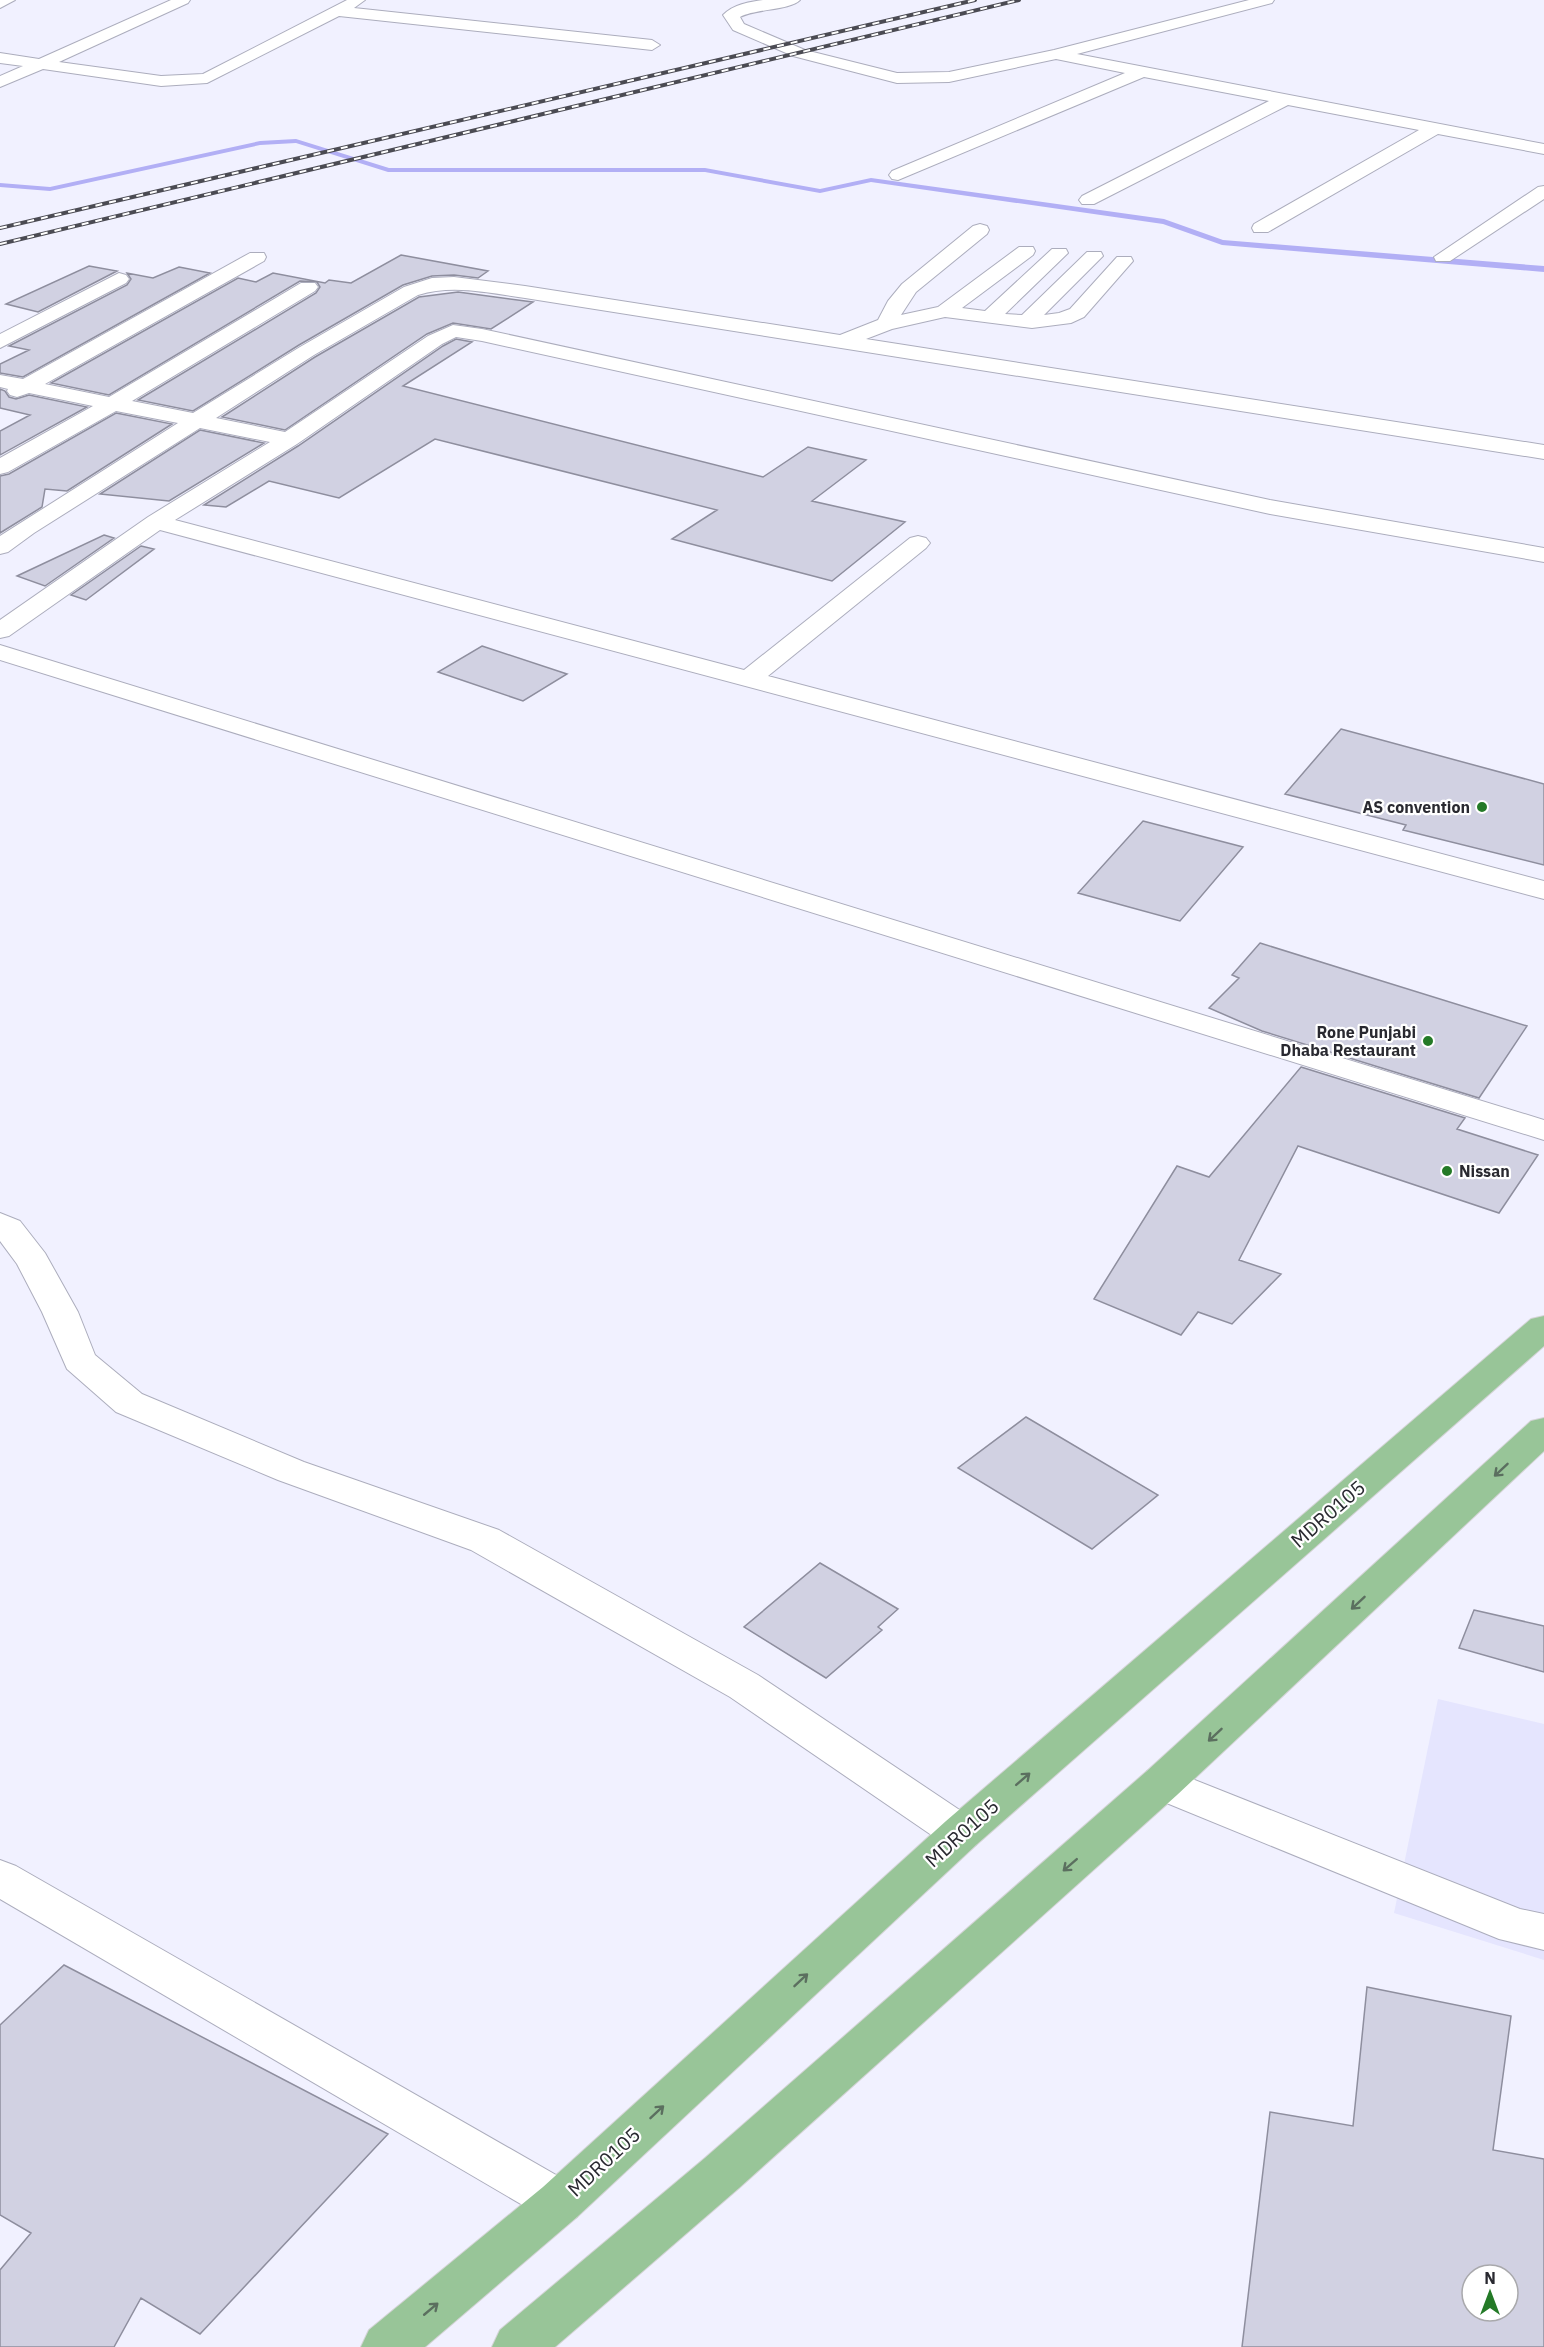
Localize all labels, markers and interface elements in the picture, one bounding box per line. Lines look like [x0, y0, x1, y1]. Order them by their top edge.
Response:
place label: AS convention [1362, 797, 1470, 817]
marker: AS convention [1475, 800, 1489, 814]
place label: Rone Punjabi Dhaba Restaurant [1280, 1022, 1416, 1060]
marker: Rone Punjabi Dhaba Restaurant [1421, 1034, 1435, 1048]
place label: Nissan [1459, 1161, 1510, 1181]
marker: Nissan [1440, 1164, 1454, 1178]
one-way arrow [1494, 1463, 1509, 1477]
street label: MDR0105 [1285, 1474, 1371, 1553]
one-way arrow [1351, 1596, 1366, 1610]
one-way arrow [1207, 1728, 1222, 1742]
one-way arrow [1015, 1772, 1030, 1786]
street label: MDR0105 [919, 1792, 1004, 1873]
one-way arrow [1063, 1858, 1078, 1872]
one-way arrow [793, 1973, 808, 1987]
one-way arrow [650, 2105, 665, 2119]
street label: MDR0105 [561, 2121, 646, 2202]
north arrow [1460, 2263, 1520, 2323]
text: N [1484, 2268, 1496, 2288]
one-way arrow [423, 2303, 439, 2316]

